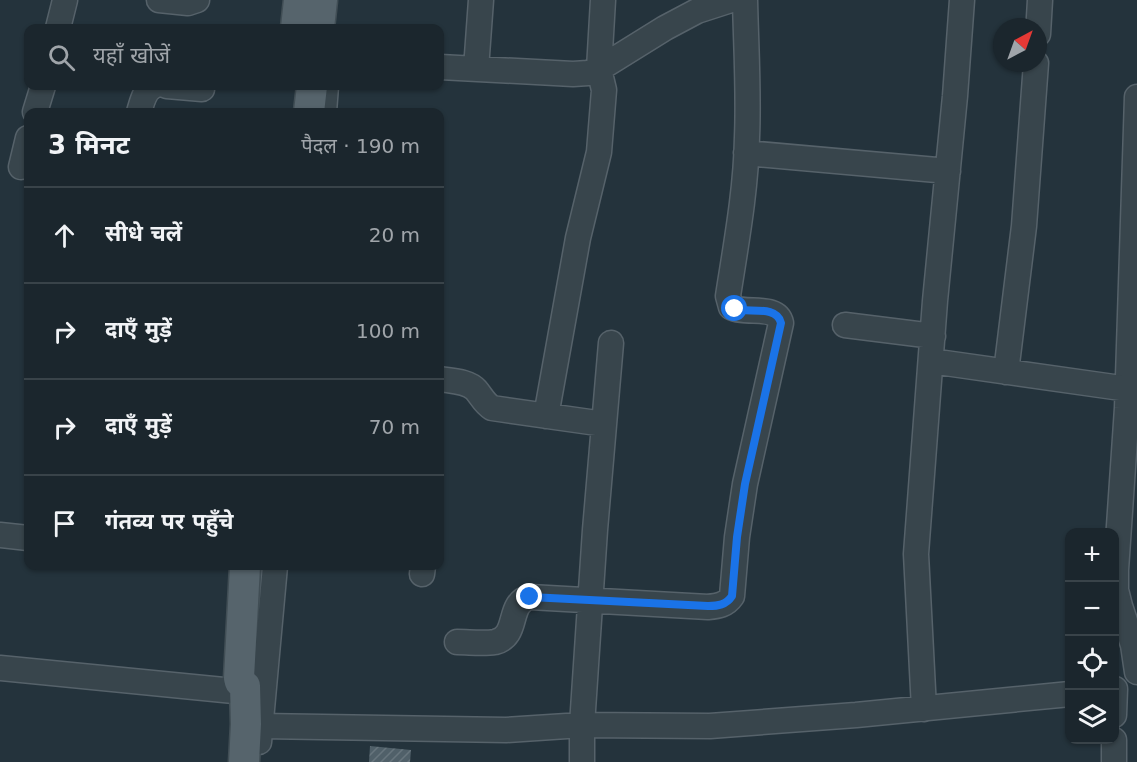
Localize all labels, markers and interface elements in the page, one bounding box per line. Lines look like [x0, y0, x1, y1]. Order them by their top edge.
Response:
north arrow [993, 18, 1047, 72]
search box [24, 24, 444, 90]
icon: search [45, 41, 78, 74]
text: यहाँ खोजें [93, 43, 170, 68]
text: 3 मिनट [48, 130, 130, 160]
text: पैदल · 190 m [301, 134, 420, 158]
icon: ahead [48, 219, 81, 252]
text: सीधे चलें [105, 221, 182, 246]
text: 20 m [369, 223, 420, 247]
route start [721, 295, 747, 321]
icon: right [48, 315, 81, 348]
text: दाएँ मुड़ें [105, 317, 172, 342]
text: 100 m [356, 319, 420, 343]
icon: right [48, 411, 81, 444]
text: दाएँ मुड़ें [105, 413, 172, 438]
text: 70 m [369, 415, 420, 439]
icon: arrive [48, 507, 81, 540]
text: गंतव्य पर पहुँचे [105, 509, 233, 534]
map controls [1065, 528, 1119, 744]
button: + [1065, 528, 1119, 582]
button: − [1065, 582, 1119, 636]
route end [516, 583, 542, 609]
button: locate [1065, 636, 1119, 690]
button: layers [1065, 690, 1119, 744]

